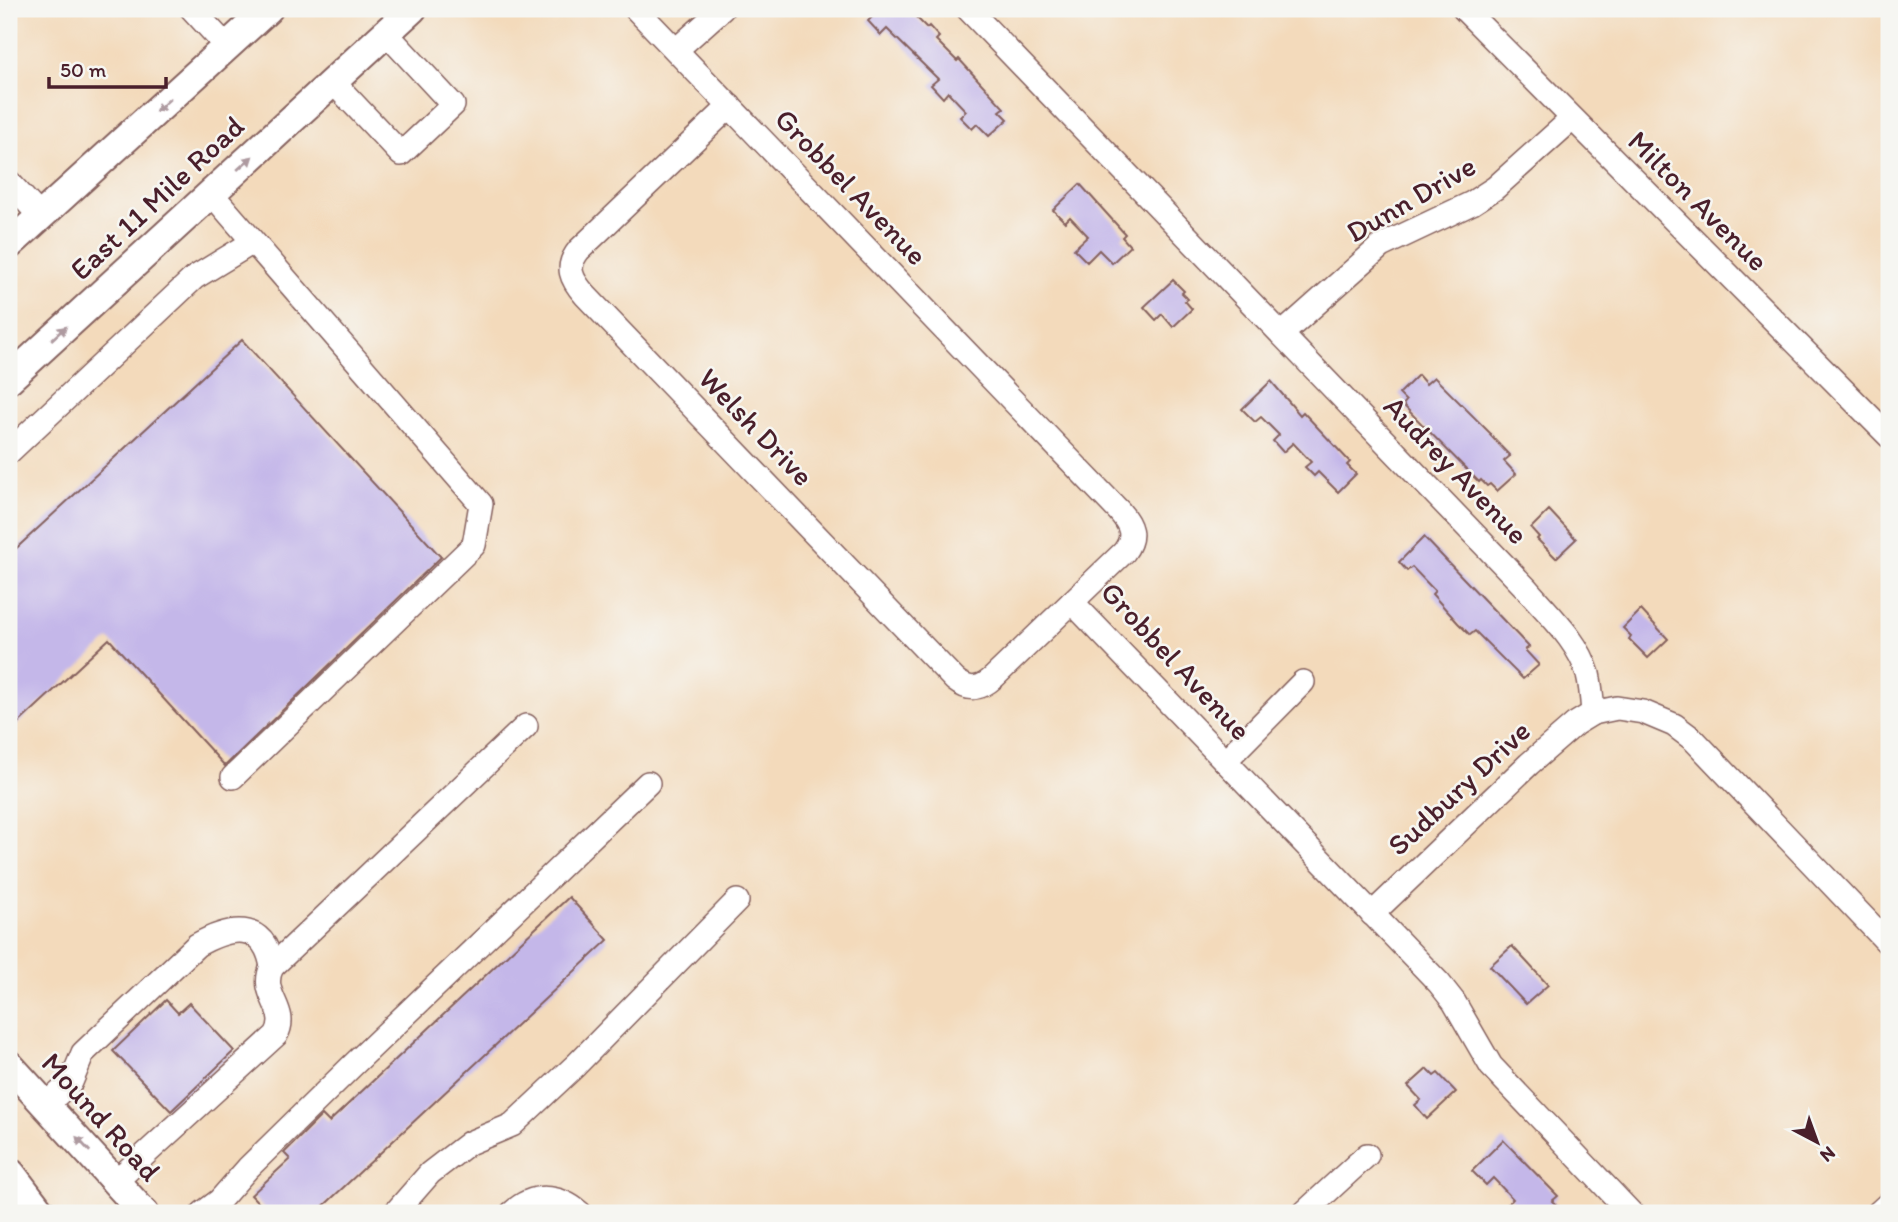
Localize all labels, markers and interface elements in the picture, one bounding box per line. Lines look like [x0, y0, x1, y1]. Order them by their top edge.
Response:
scale bar [49, 46, 166, 90]
text: 50 m [60, 57, 107, 82]
one-way arrow [155, 96, 172, 112]
street label: Grobbel Avenue [767, 100, 936, 273]
street label: East 11 Mile Road [62, 108, 251, 288]
street label: Milton Avenue [1620, 123, 1776, 279]
street label: Dunn Drive [1340, 147, 1482, 250]
one-way arrow [236, 155, 253, 171]
one-way arrow [50, 325, 68, 341]
street label: Welsh Drive [691, 360, 822, 494]
street label: Audrey Avenue [1376, 388, 1537, 552]
street label: Grobbel Avenue [1093, 573, 1260, 748]
street label: Sudbury Drive [1380, 712, 1538, 863]
street label: Mound Road [34, 1045, 169, 1189]
north arrow [1783, 1106, 1853, 1176]
one-way arrow [75, 1136, 91, 1153]
text: N [1815, 1142, 1840, 1167]

